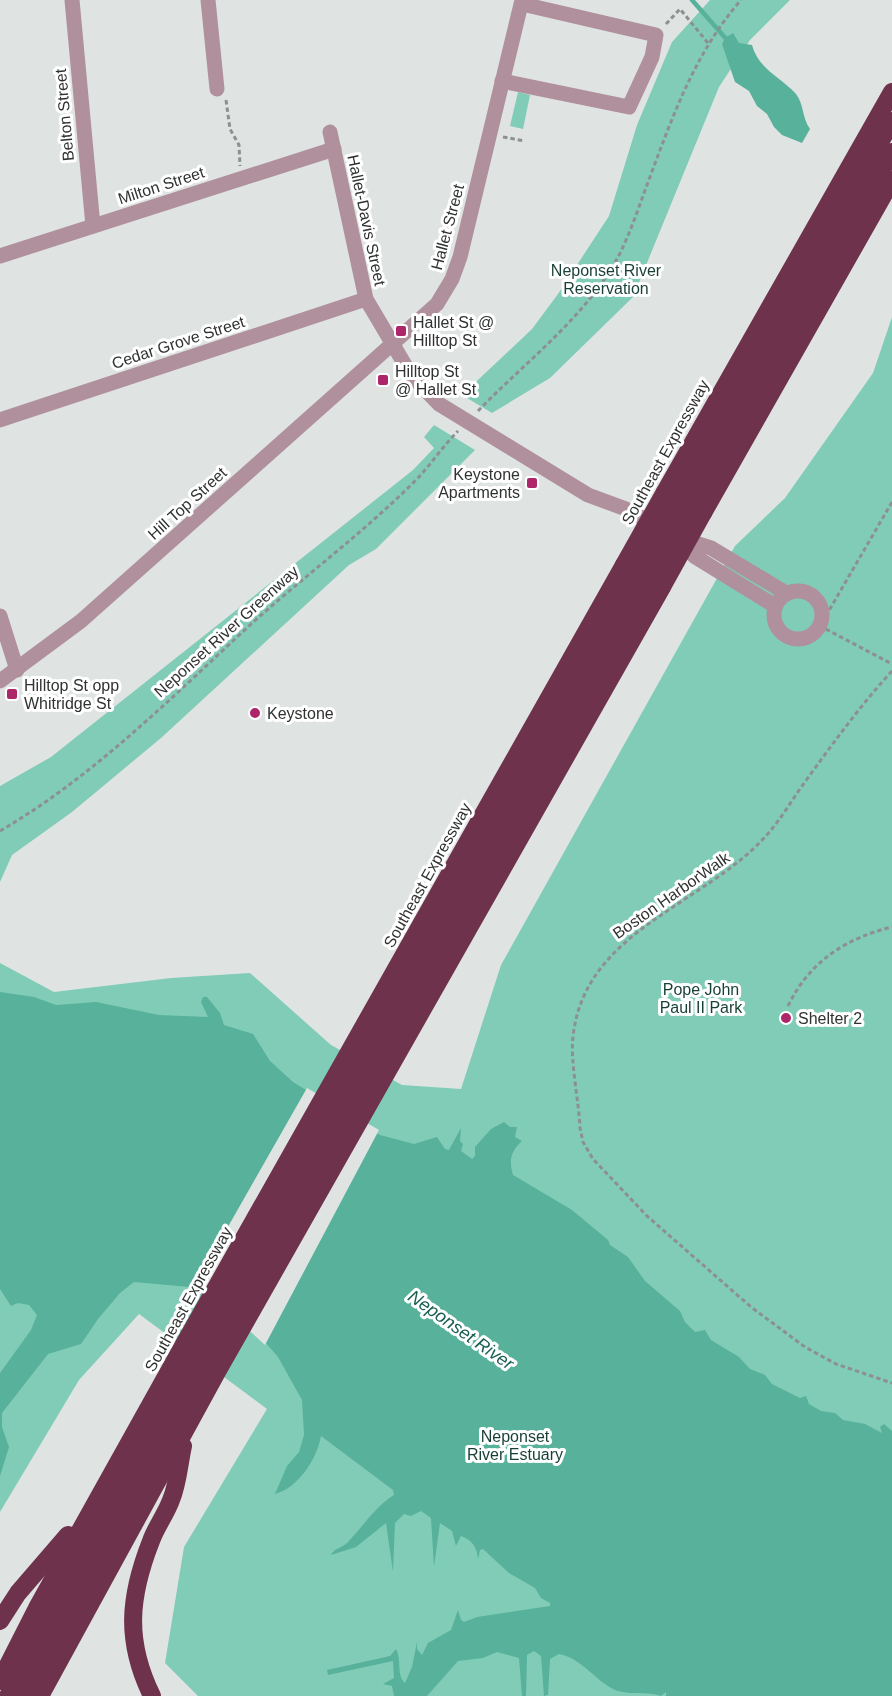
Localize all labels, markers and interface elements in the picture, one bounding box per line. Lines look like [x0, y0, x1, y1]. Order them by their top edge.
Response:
street label: Belton Street [52, 68, 77, 162]
street label: Hallet-Davis Street [344, 153, 389, 288]
street label: Milton Street [116, 163, 207, 207]
street label: Hallet Street [428, 182, 467, 272]
park label: Neponset River Reservation [551, 262, 662, 297]
street label: Cedar Grove Street [110, 313, 247, 372]
place label: Hallet St @ Hilltop St [413, 314, 494, 349]
marker: Hallet St @ Hilltop St [394, 324, 408, 338]
place label: Hilltop St @ Hallet St [395, 363, 477, 398]
marker: Hilltop St @ Hallet St [376, 373, 390, 387]
street label: Southeast Expressway [619, 377, 712, 528]
street label: Hill Top Street [145, 463, 230, 543]
place label: Keystone Apartments [438, 466, 520, 501]
marker: Keystone Apartments [525, 476, 539, 490]
street label: Neponset River Greenway [151, 562, 302, 700]
place label: Hilltop St opp Whitridge St [24, 677, 119, 712]
marker: Hilltop St opp Whitridge St [5, 687, 19, 701]
place label: Keystone [267, 705, 334, 722]
marker: Keystone [248, 706, 262, 720]
street label: Southeast Expressway [381, 800, 474, 951]
street label: Boston HarborWalk [610, 848, 734, 942]
park label: Pope John Paul II Park [660, 981, 743, 1016]
place label: Shelter 2 [798, 1010, 862, 1027]
marker: Shelter 2 [779, 1011, 793, 1025]
street label: Southeast Expressway [142, 1224, 235, 1375]
water label: Neponset River [404, 1286, 518, 1374]
park label: Neponset River Estuary [467, 1428, 563, 1463]

